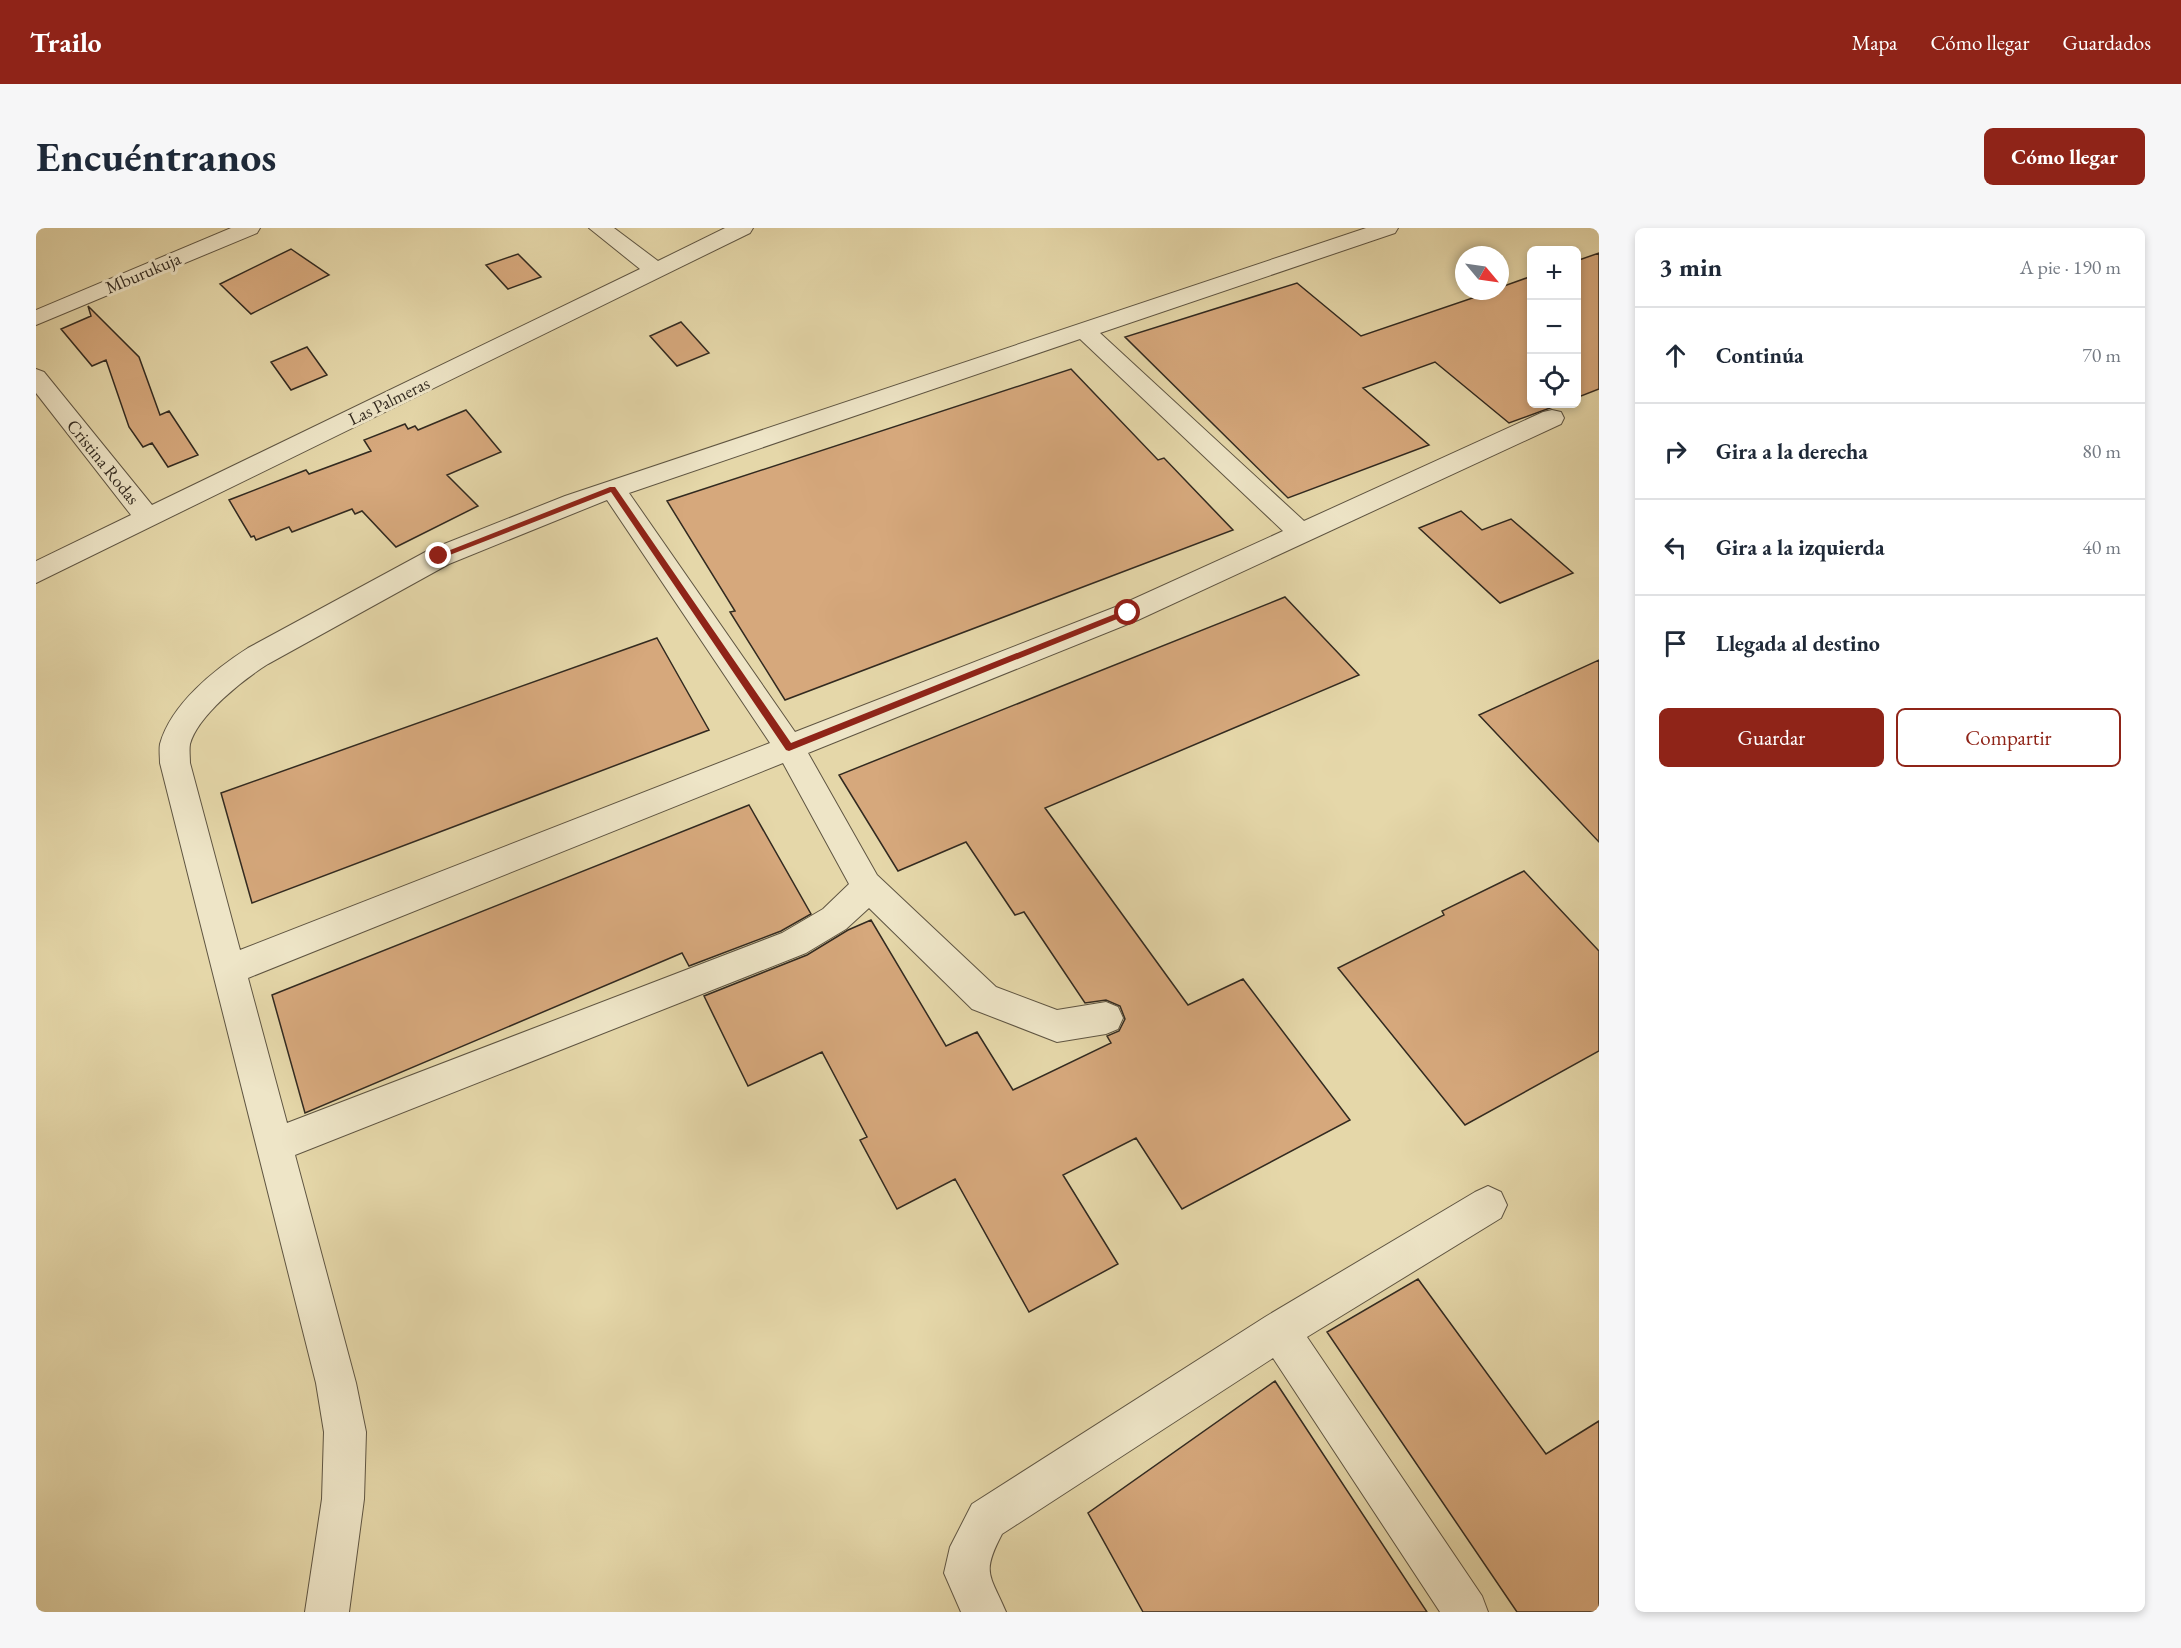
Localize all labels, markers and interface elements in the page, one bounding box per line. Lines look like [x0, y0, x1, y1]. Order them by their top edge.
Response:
text: Trailo [30, 24, 102, 60]
text: Mapa [1852, 29, 1897, 56]
text: Cómo llegar [1930, 29, 2029, 56]
text: Guardados [2062, 29, 2151, 56]
button: Cómo llegar [1984, 128, 2145, 185]
text: Encuéntranos [36, 129, 276, 184]
street label: Mburukuja [102, 246, 185, 299]
north arrow [1455, 246, 1509, 300]
map controls [1527, 246, 1581, 408]
button: + [1527, 246, 1581, 300]
text: 3 min [1659, 250, 1722, 284]
text: A pie · 190 m [2020, 254, 2121, 280]
button: − [1527, 300, 1581, 354]
icon: ahead [1659, 339, 1692, 372]
text: Continúa [1716, 341, 1804, 370]
text: 70 m [2082, 342, 2121, 368]
button: locate [1527, 354, 1581, 408]
street label: Las Palmeras [344, 371, 433, 430]
street label: Cristina Rodas [62, 414, 145, 509]
icon: right [1659, 435, 1692, 468]
text: Gira a la derecha [1716, 437, 1868, 466]
text: 80 m [2082, 438, 2121, 464]
icon: left [1659, 531, 1692, 564]
text: Gira a la izquierda [1716, 533, 1885, 562]
text: 40 m [2082, 534, 2121, 560]
route end [425, 542, 451, 568]
route start [1114, 599, 1140, 625]
icon: arrive [1659, 627, 1692, 660]
text: Llegada al destino [1716, 629, 1880, 658]
button: Guardar [1659, 708, 1884, 767]
button: Compartir [1896, 708, 2121, 767]

